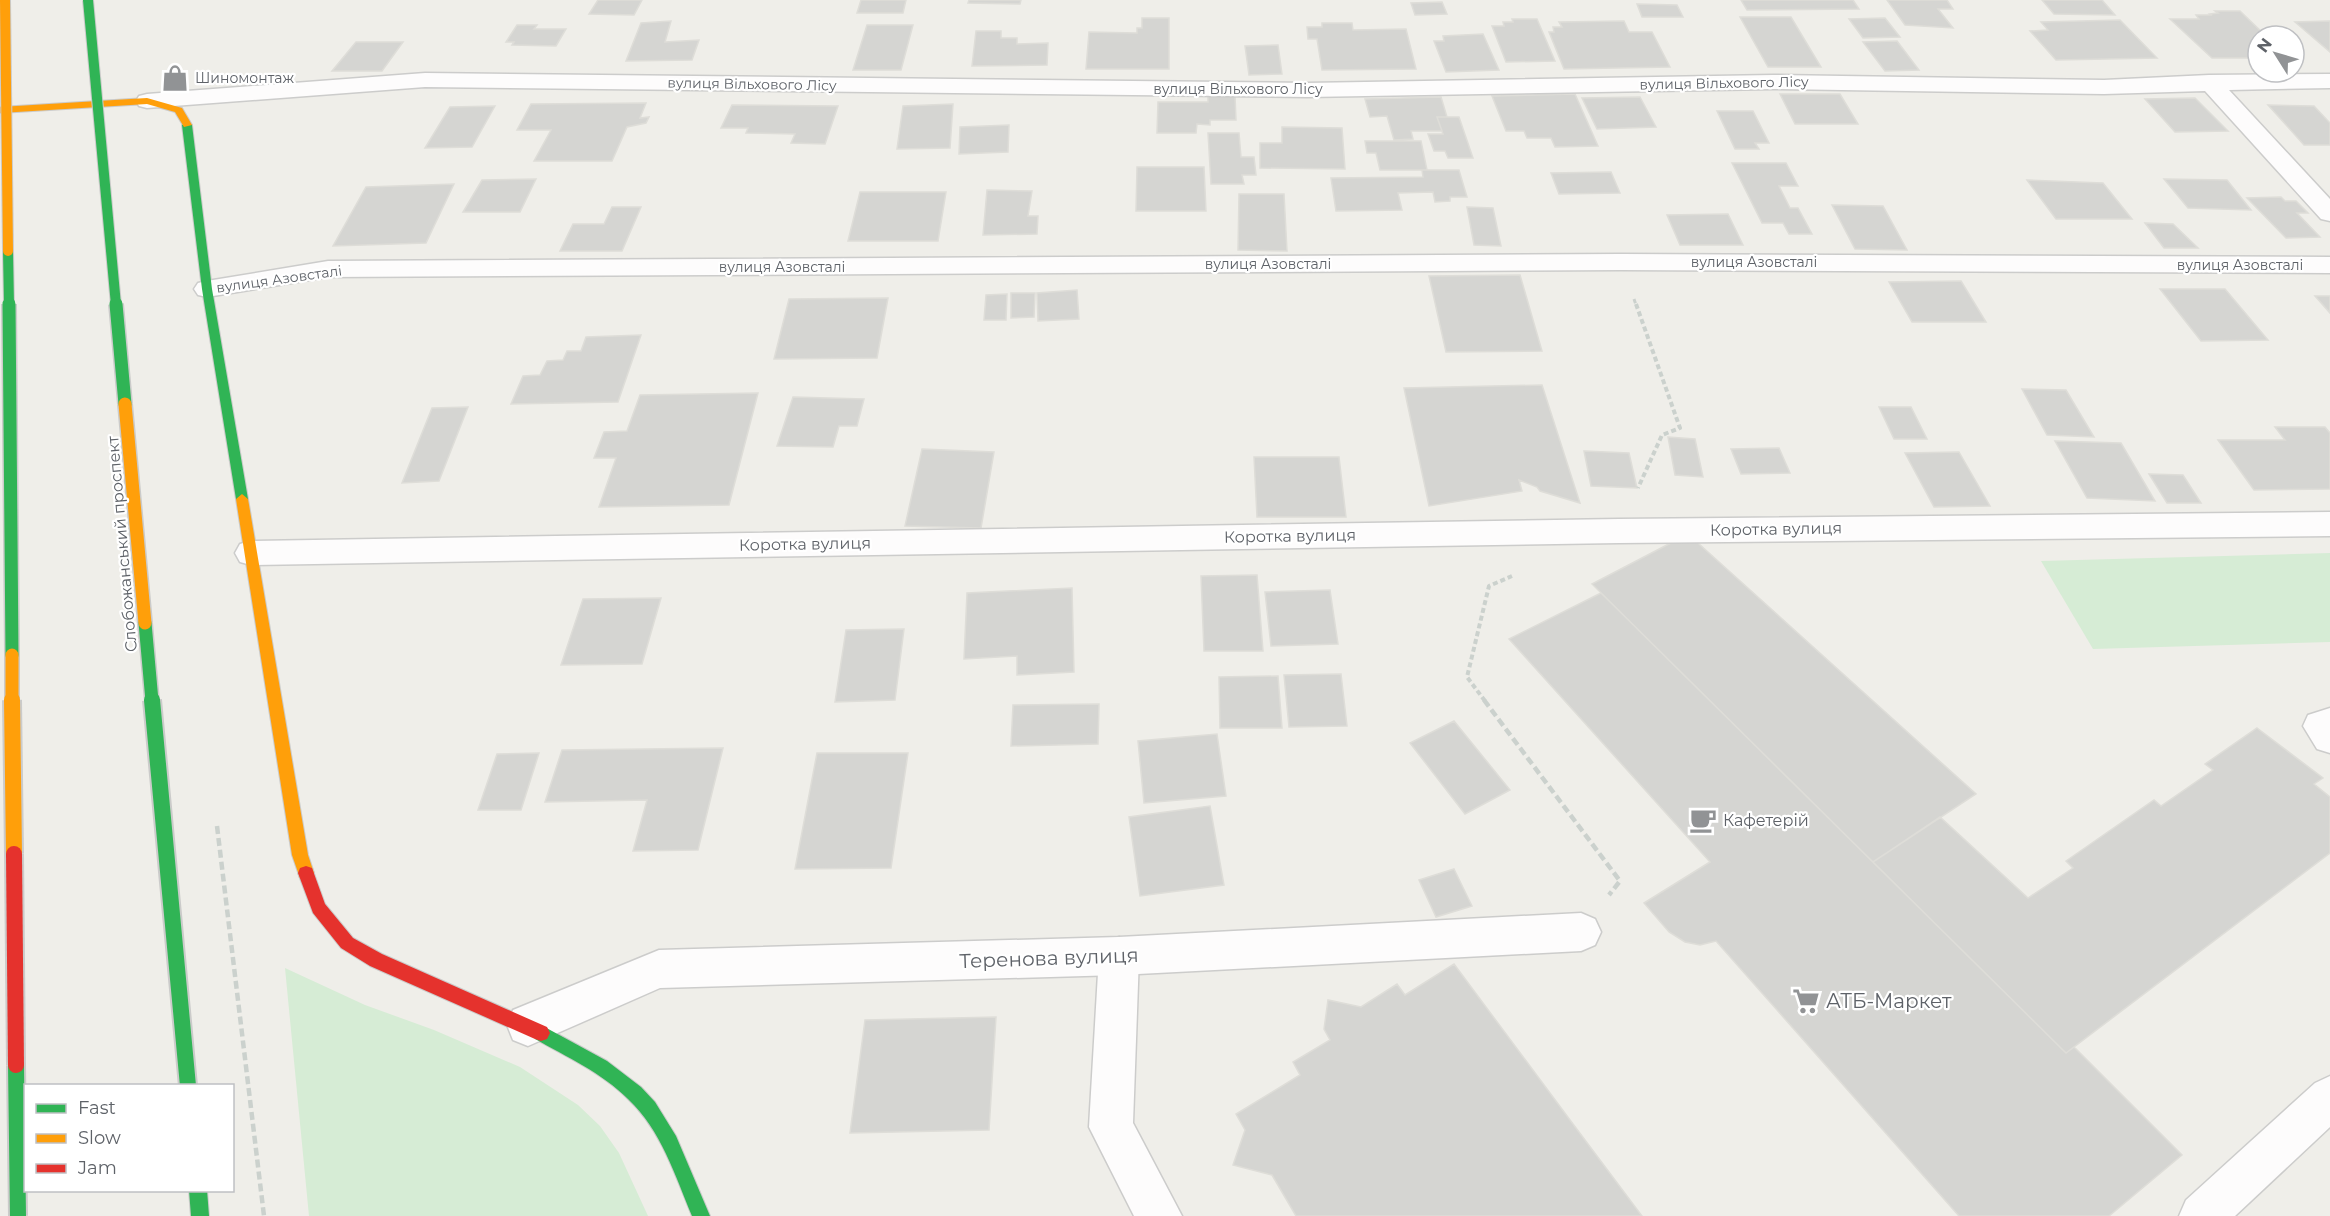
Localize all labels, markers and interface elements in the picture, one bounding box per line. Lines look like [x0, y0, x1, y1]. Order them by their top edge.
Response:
north arrow [2246, 24, 2306, 84]
text: N [2253, 34, 2276, 56]
shop icon: Шиномонтаж [160, 63, 190, 93]
place label: Шиномонтаж [195, 69, 294, 87]
street label: вулиця Вільхового Лісу [1639, 73, 1809, 93]
street label: вулиця Вільхового Лісу [667, 74, 837, 94]
street label: вулиця Вільхового Лісу [1153, 80, 1323, 98]
street label: вулиця Азовсталі [1691, 253, 1817, 271]
street label: вулиця Азовсталі [1205, 255, 1331, 273]
street label: вулиця Азовсталі [2177, 256, 2303, 274]
street label: вулиця Азовсталі [719, 258, 845, 276]
street label: вулиця Азовсталі [215, 261, 343, 297]
street label: Слобожанський проспект [103, 435, 141, 653]
street label: Коротка вулиця [1710, 518, 1842, 540]
street label: Коротка вулиця [1224, 525, 1356, 547]
street label: Коротка вулиця [739, 533, 871, 555]
cafe icon: Кафетерій [1688, 805, 1718, 835]
place label: Кафетерій [1723, 811, 1809, 830]
street label: Теренова вулиця [959, 943, 1139, 973]
supermarket icon: АТБ-Маркет [1791, 986, 1821, 1016]
place label: АТБ-Маркет [1826, 989, 1952, 1013]
legend [24, 1084, 234, 1192]
text: Fast [78, 1097, 116, 1119]
text: Slow [78, 1127, 121, 1149]
text: Jam [77, 1157, 117, 1179]

